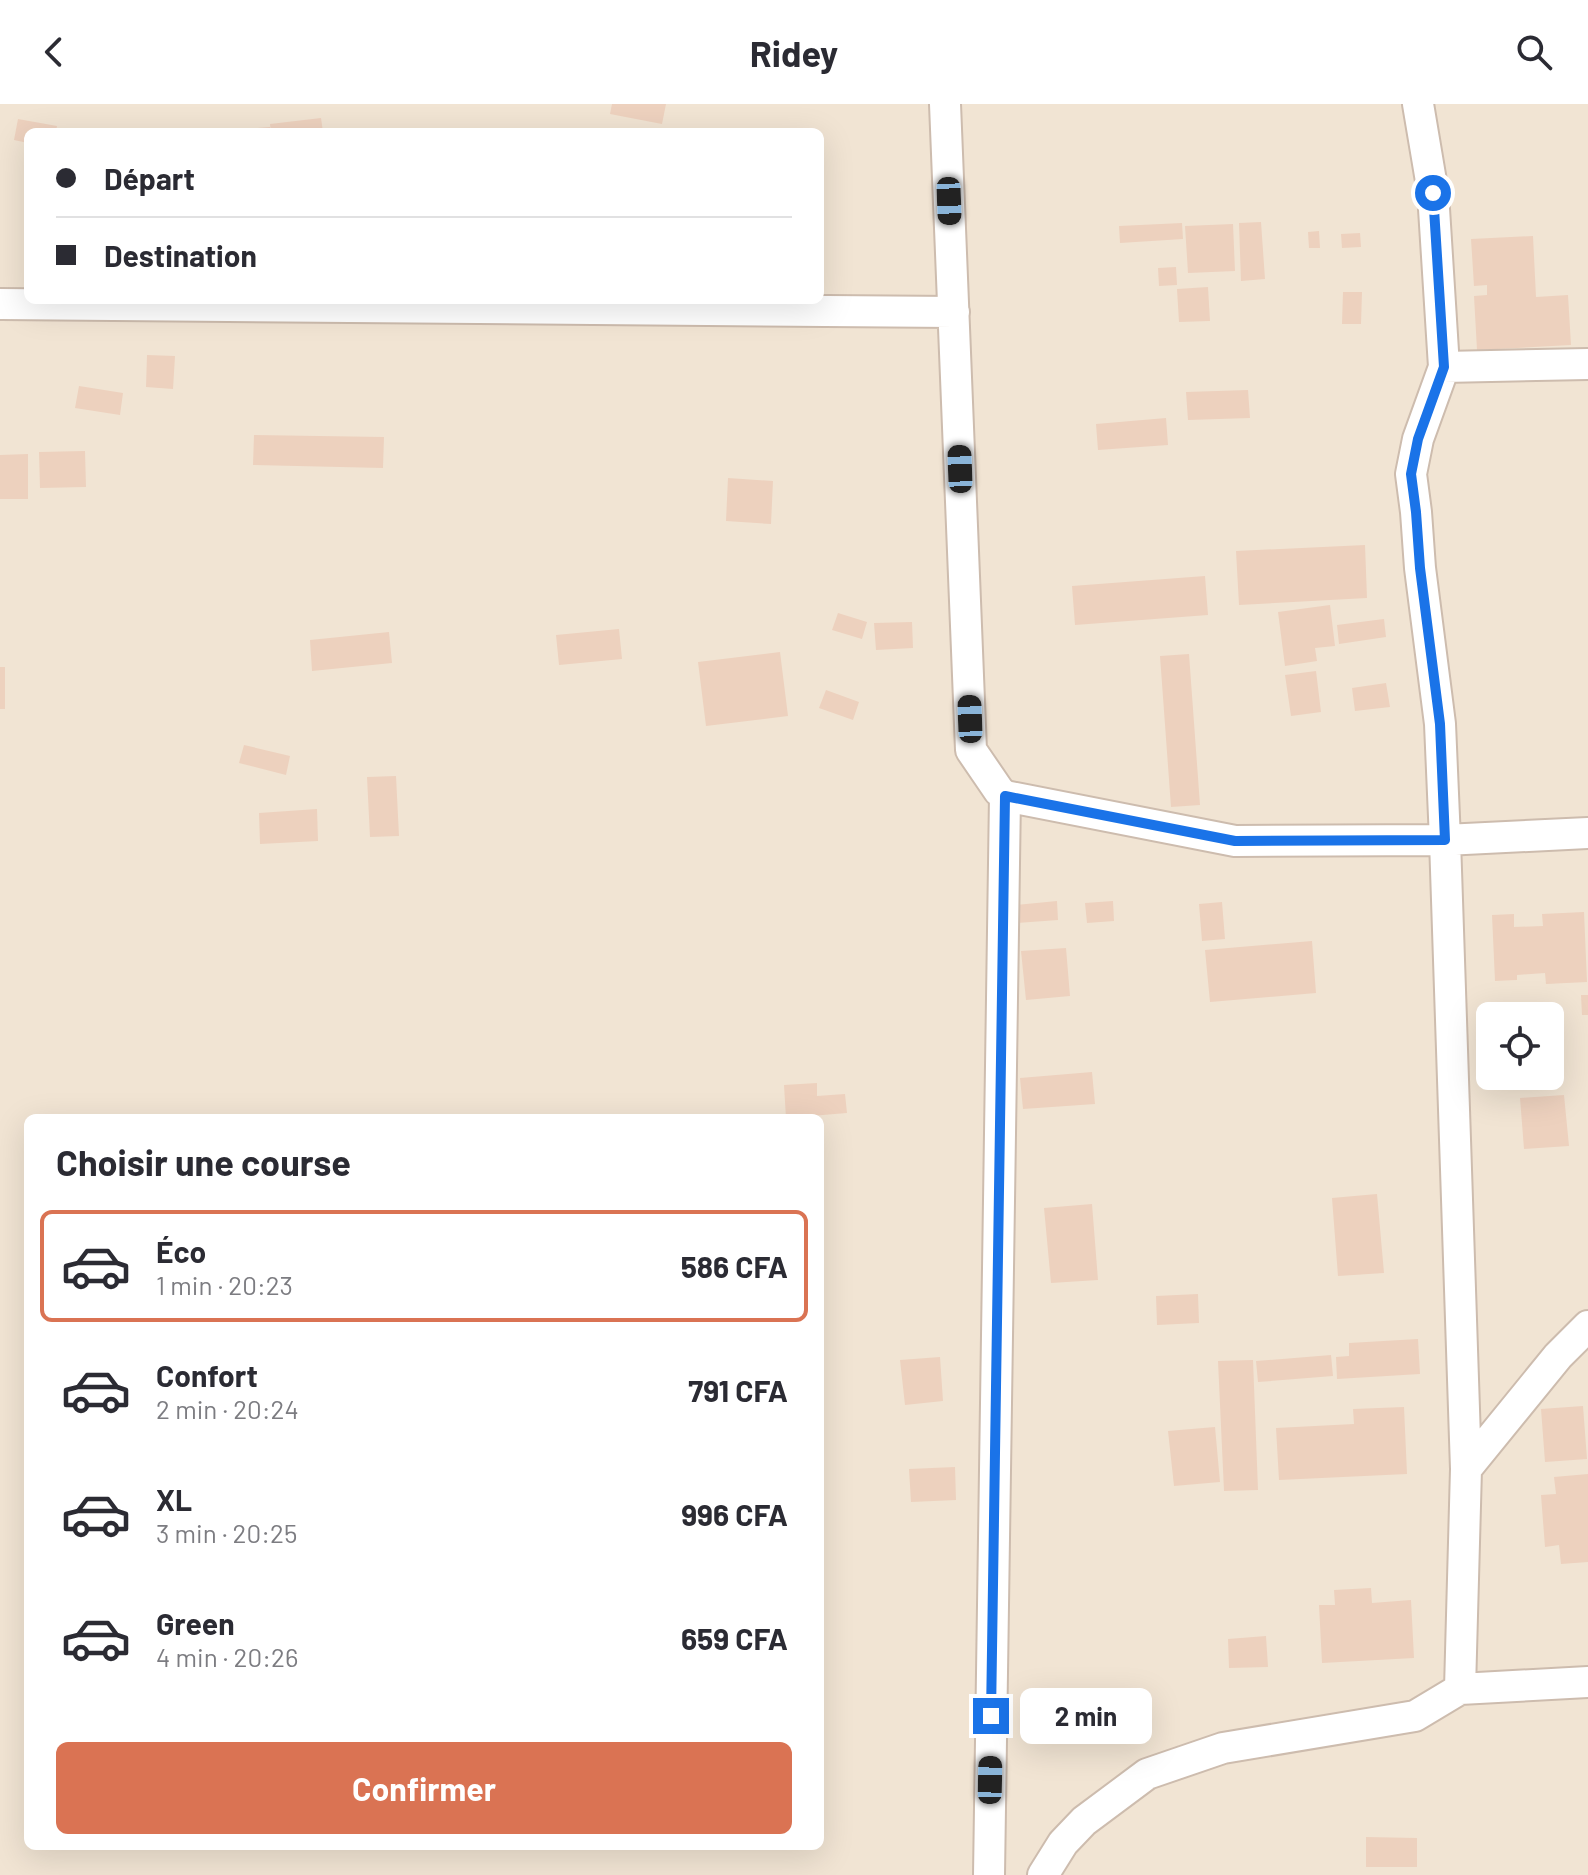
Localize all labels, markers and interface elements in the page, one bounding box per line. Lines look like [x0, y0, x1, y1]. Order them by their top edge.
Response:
icon: back [32, 30, 76, 74]
icon: search [1512, 30, 1556, 74]
text: Ridey [750, 31, 838, 74]
text: Départ [104, 160, 195, 196]
route start [1415, 175, 1451, 211]
car [936, 177, 962, 225]
text: Destination [104, 237, 257, 273]
car [947, 445, 973, 493]
car [957, 695, 983, 743]
map controls [1476, 1002, 1564, 1090]
button: locate [1476, 1002, 1564, 1090]
text: Choisir une course [56, 1140, 351, 1183]
icon: car [60, 1230, 132, 1302]
text: Éco [156, 1233, 206, 1269]
text: 586 CFA [681, 1248, 788, 1284]
text: 1 min · 20:23 [156, 1269, 293, 1300]
icon: car [60, 1354, 132, 1426]
text: Confort [156, 1357, 258, 1393]
text: 791 CFA [688, 1372, 788, 1408]
text: 2 min · 20:24 [156, 1393, 299, 1424]
icon: car [60, 1478, 132, 1550]
text: XL [156, 1481, 192, 1517]
text: 996 CFA [681, 1496, 788, 1532]
text: 3 min · 20:25 [156, 1517, 297, 1548]
icon: car [60, 1602, 132, 1674]
text: Green [156, 1605, 235, 1641]
text: 659 CFA [681, 1620, 788, 1656]
text: 4 min · 20:26 [156, 1641, 298, 1672]
callout: 2 min [1019, 1688, 1151, 1744]
route end [973, 1698, 1009, 1734]
text: 2 min [1055, 1700, 1117, 1731]
button: Confirmer [56, 1742, 792, 1834]
car [978, 1756, 1002, 1804]

